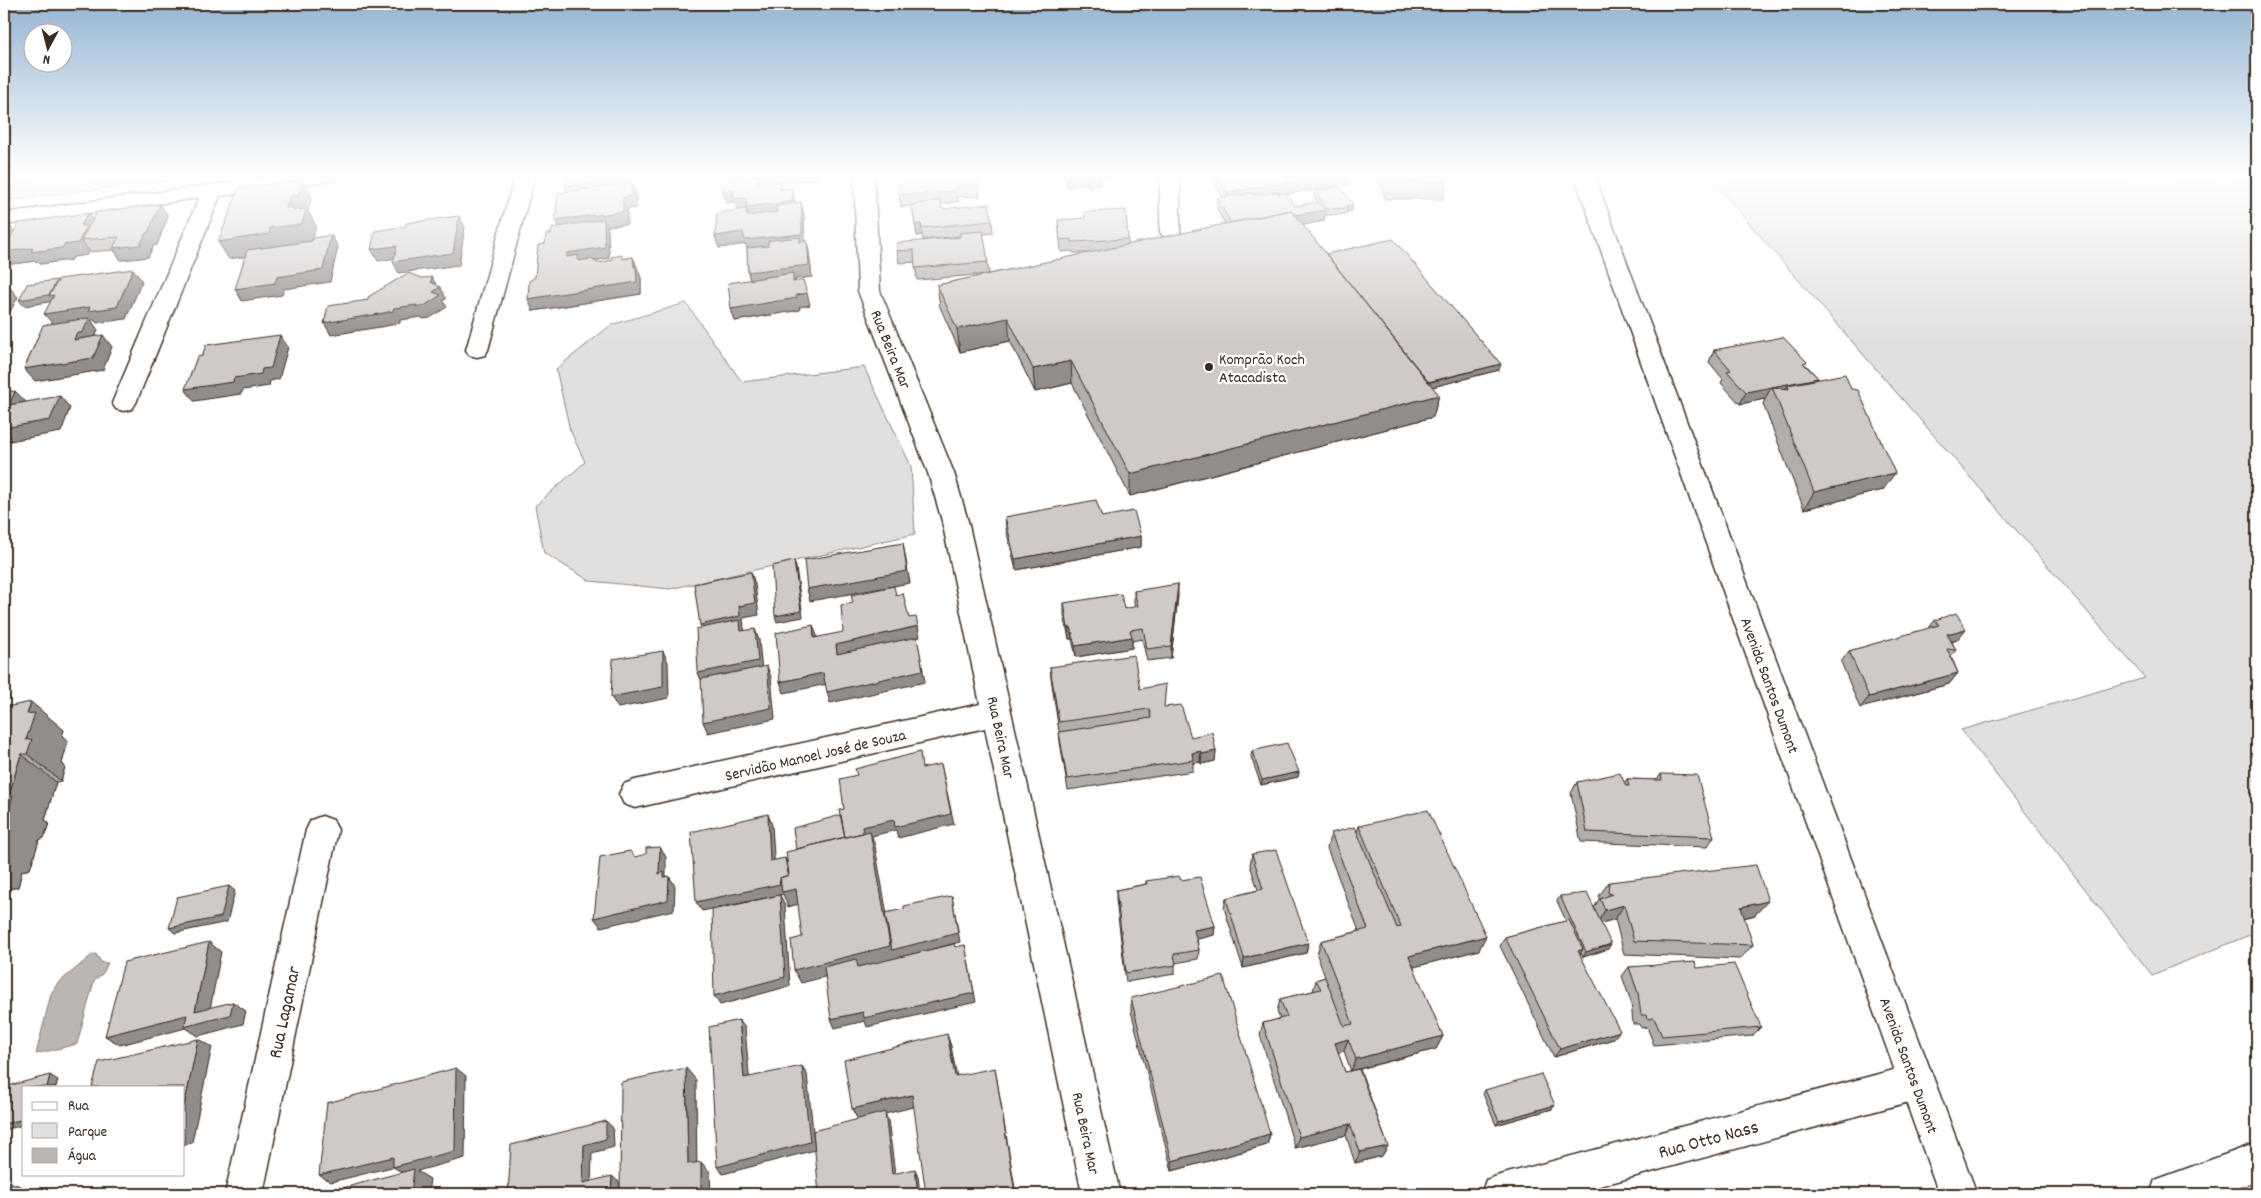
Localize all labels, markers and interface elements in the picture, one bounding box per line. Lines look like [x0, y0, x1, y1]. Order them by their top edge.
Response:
north arrow [22, 22, 72, 72]
text: N [42, 49, 51, 69]
street label: Rua Beira Mar [863, 307, 916, 393]
place label: Komprão Koch Atacadista [1219, 349, 1305, 390]
marker: Komprão Koch Atacadista [1203, 361, 1215, 373]
street label: Avenida Santos Dumont [1733, 615, 1804, 757]
street label: Rua Beira Mar [980, 694, 1019, 781]
street label: Servidão Manoel José de Souza [723, 724, 909, 788]
street label: Rua Lagamar [263, 964, 309, 1061]
street label: Avenida Santos Dumont [1872, 995, 1943, 1137]
legend [22, 1086, 185, 1176]
street label: Rua Beira Mar [1065, 1090, 1104, 1177]
text: Rua [68, 1096, 90, 1118]
street label: Rua Otto Nass [1656, 1115, 1762, 1168]
text: Parque [68, 1122, 108, 1144]
text: Água [68, 1146, 97, 1168]

